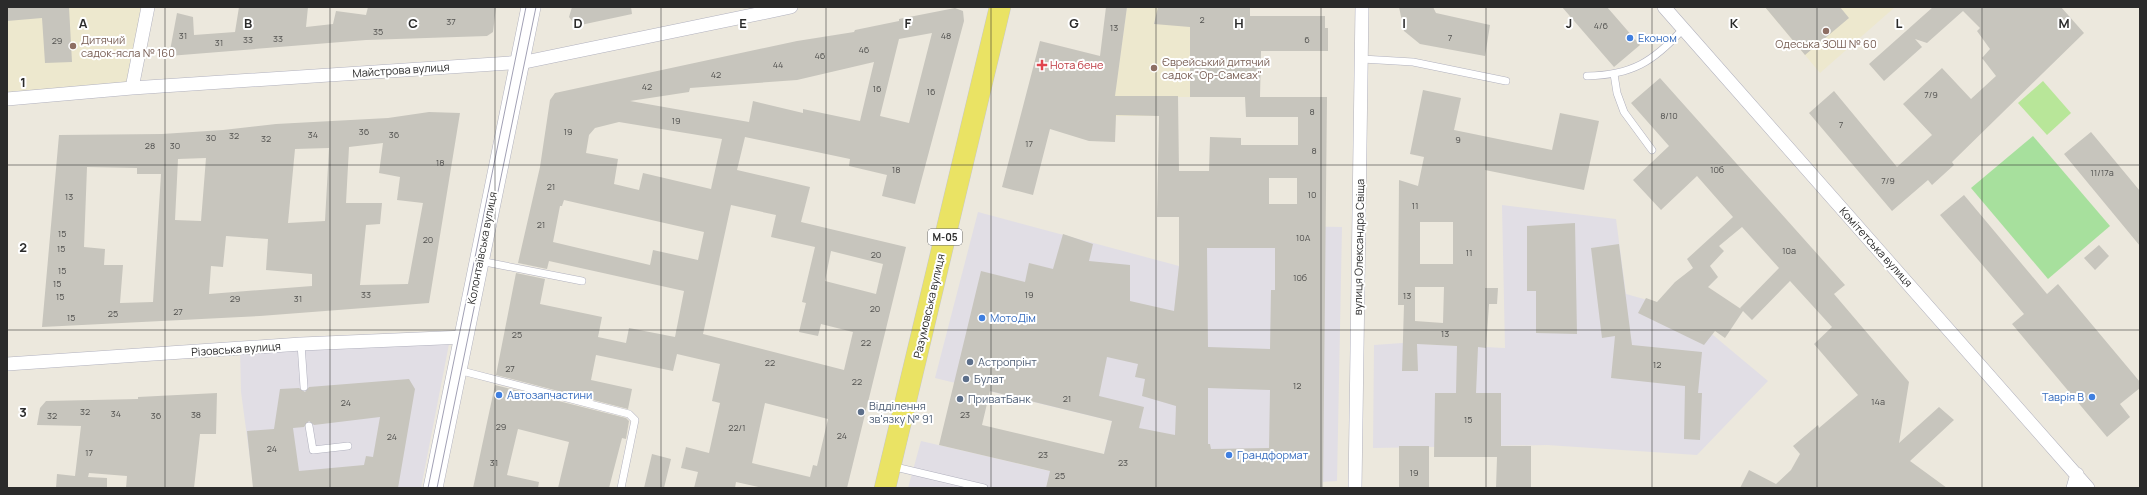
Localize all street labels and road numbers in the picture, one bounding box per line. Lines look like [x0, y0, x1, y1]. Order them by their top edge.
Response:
street label: Майстрова вулиця [352, 59, 450, 80]
street label: вулиця Олександра Свіща [1350, 179, 1367, 315]
street label: Колонтаївська вулиця [463, 190, 500, 306]
street label: Комітетська вулиця [1836, 203, 1916, 290]
road number: М-05 [928, 229, 962, 245]
street label: Разумовська вулиця [909, 252, 948, 360]
street label: Різовська вулиця [191, 338, 281, 359]

